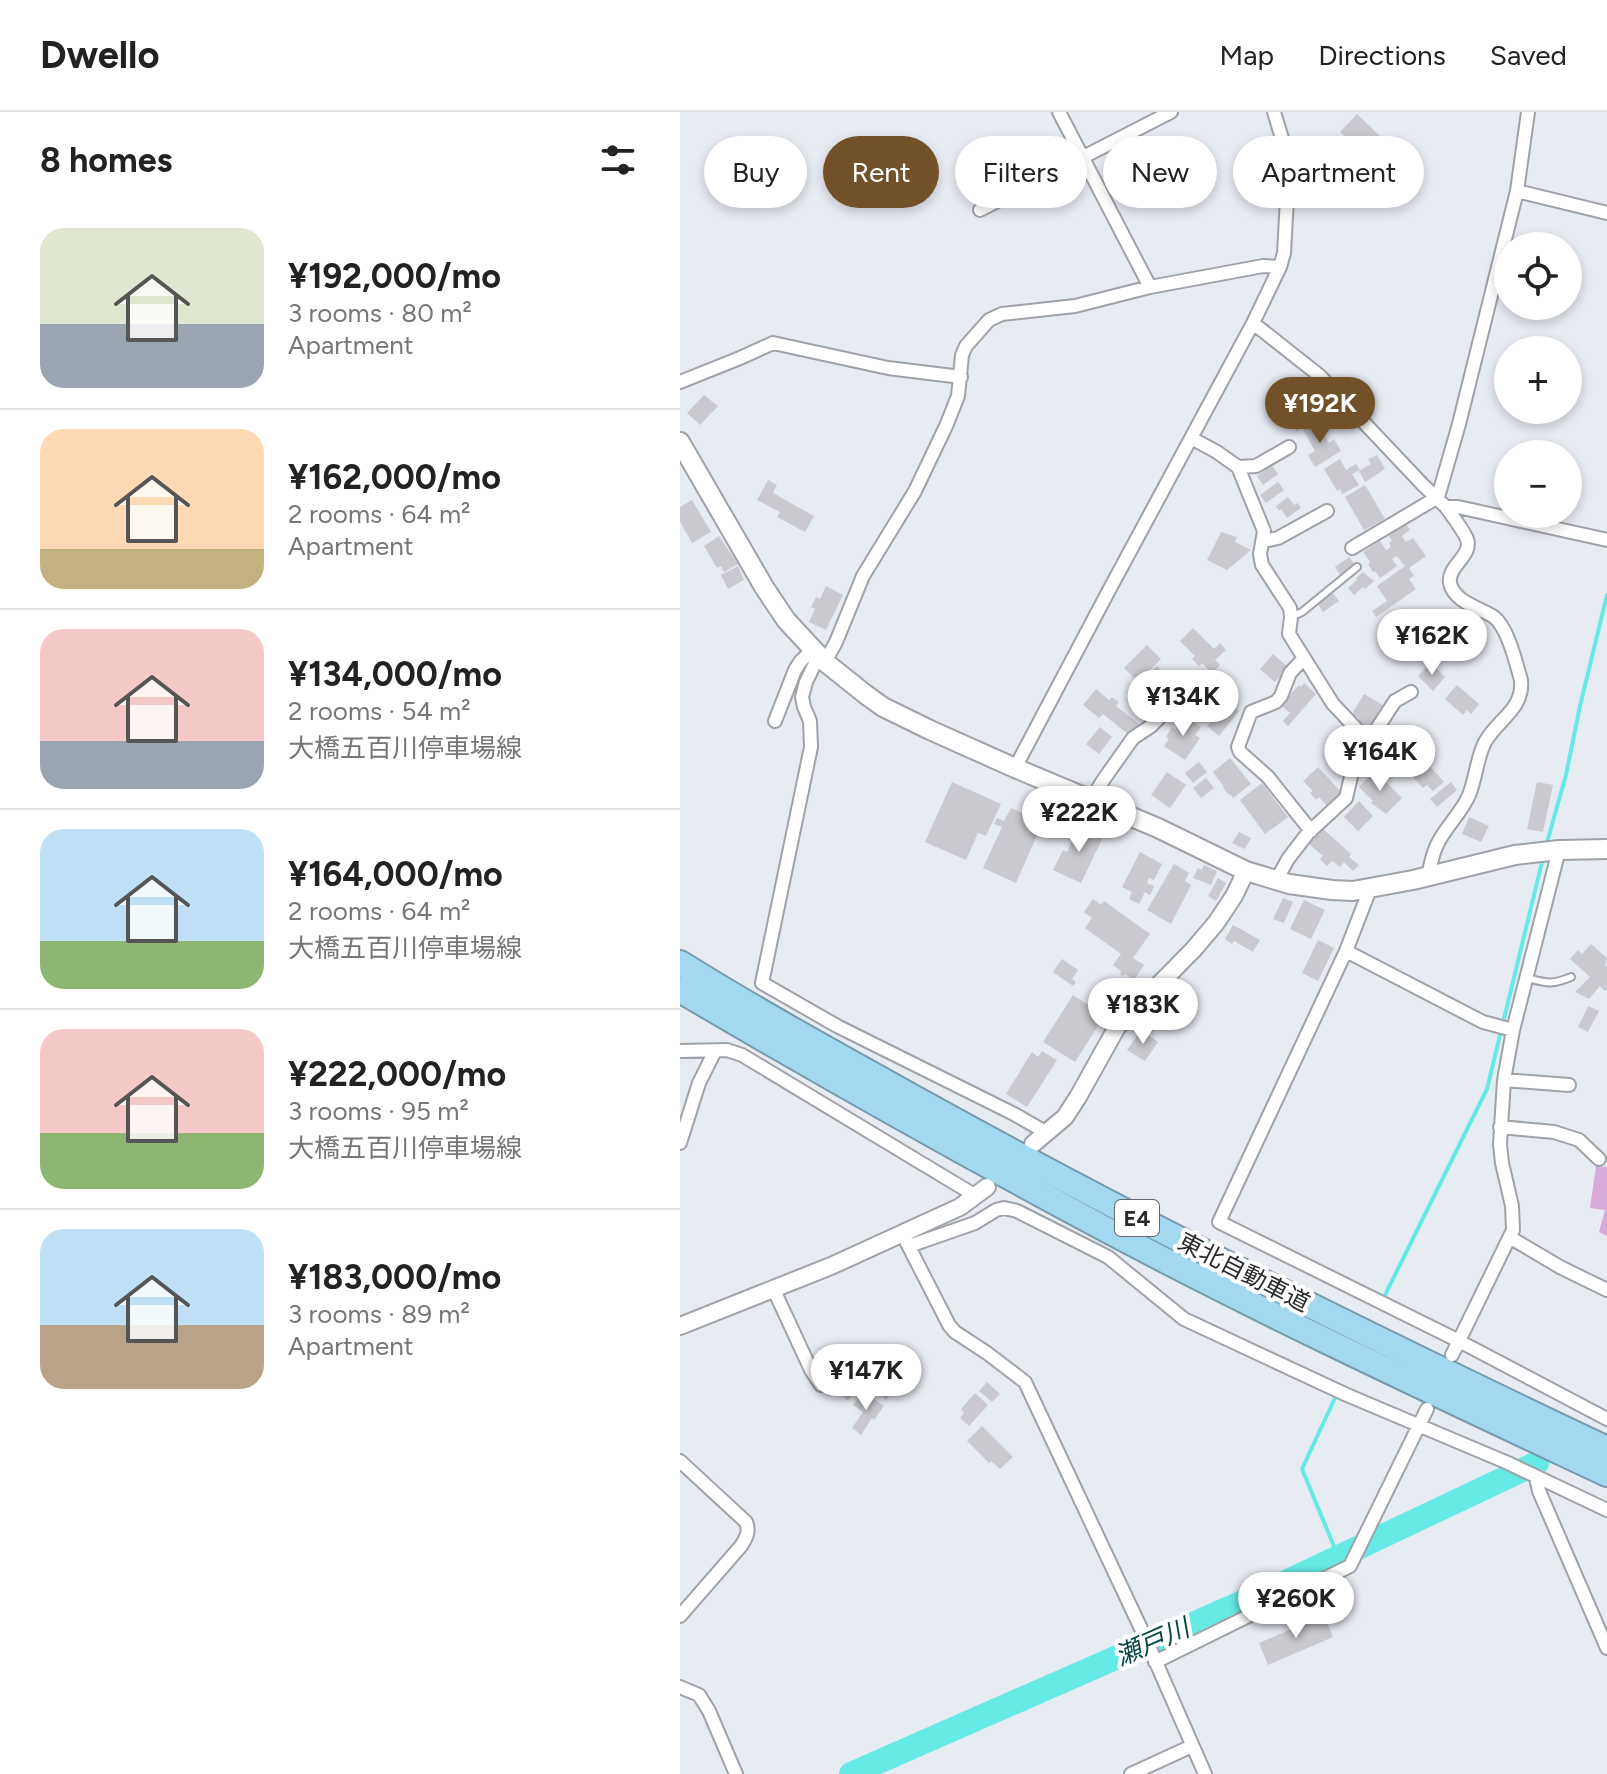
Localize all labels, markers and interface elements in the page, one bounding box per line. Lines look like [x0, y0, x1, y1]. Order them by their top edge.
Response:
text: Dwello [40, 32, 160, 78]
text: Map [1220, 38, 1274, 72]
text: Directions [1318, 38, 1446, 72]
text: Saved [1490, 38, 1567, 72]
chip: Buy [704, 136, 807, 208]
chip: Rent [823, 136, 939, 208]
chip: Filters [955, 136, 1087, 208]
chip: New [1103, 136, 1217, 208]
chip: Apartment [1233, 136, 1424, 208]
icon: filters [596, 138, 640, 182]
text: 8 homes [40, 140, 172, 181]
map controls [1494, 232, 1582, 528]
button: locate [1494, 232, 1582, 320]
text: ¥192,000/mo [288, 256, 501, 297]
icon: home [104, 260, 200, 356]
text: 3 rooms · 80 m² [288, 297, 472, 329]
text: Apartment [288, 329, 414, 361]
button: + [1494, 336, 1582, 424]
pin: ¥192K [1264, 377, 1376, 445]
text: ¥192K [1283, 387, 1357, 419]
button: − [1494, 440, 1582, 528]
text: ¥162,000/mo [288, 457, 501, 498]
icon: home [104, 461, 200, 557]
text: 2 rooms · 64 m² [288, 498, 470, 530]
text: Apartment [288, 530, 414, 562]
pin: ¥162K [1376, 609, 1488, 677]
text: ¥162K [1395, 619, 1469, 651]
text: ¥134,000/mo [288, 654, 502, 695]
icon: home [104, 661, 200, 757]
pin: ¥134K [1127, 670, 1239, 738]
text: ¥134K [1146, 680, 1220, 712]
text: 2 rooms · 54 m² [288, 695, 471, 727]
pin: ¥164K [1324, 725, 1436, 793]
text: 大橋五百川停車場線 [288, 732, 522, 764]
text: ¥164K [1342, 735, 1418, 767]
pin: ¥222K [1023, 786, 1135, 854]
text: ¥222K [1040, 796, 1118, 828]
text: ¥164,000/mo [288, 854, 503, 895]
icon: home [104, 861, 200, 957]
text: 2 rooms · 64 m² [288, 895, 470, 927]
text: 大橋五百川停車場線 [288, 932, 522, 964]
pin: ¥183K [1087, 978, 1199, 1046]
text: ¥183K [1106, 988, 1180, 1020]
text: ¥222,000/mo [288, 1054, 506, 1095]
icon: home [104, 1061, 200, 1157]
text: 3 rooms · 95 m² [288, 1095, 469, 1127]
text: 大橋五百川停車場線 [288, 1132, 522, 1164]
road number: E4 [1115, 1200, 1159, 1236]
street label: 東北自動車道 [1173, 1226, 1315, 1318]
text: ¥183,000/mo [288, 1257, 501, 1298]
icon: home [104, 1261, 200, 1357]
text: 3 rooms · 89 m² [288, 1298, 470, 1330]
text: Apartment [288, 1330, 414, 1362]
pin: ¥147K [810, 1344, 922, 1412]
text: ¥147K [829, 1354, 903, 1386]
pin: ¥260K [1240, 1572, 1352, 1640]
text: ¥260K [1256, 1582, 1336, 1614]
water label: 瀬戸川 [1110, 1610, 1197, 1672]

